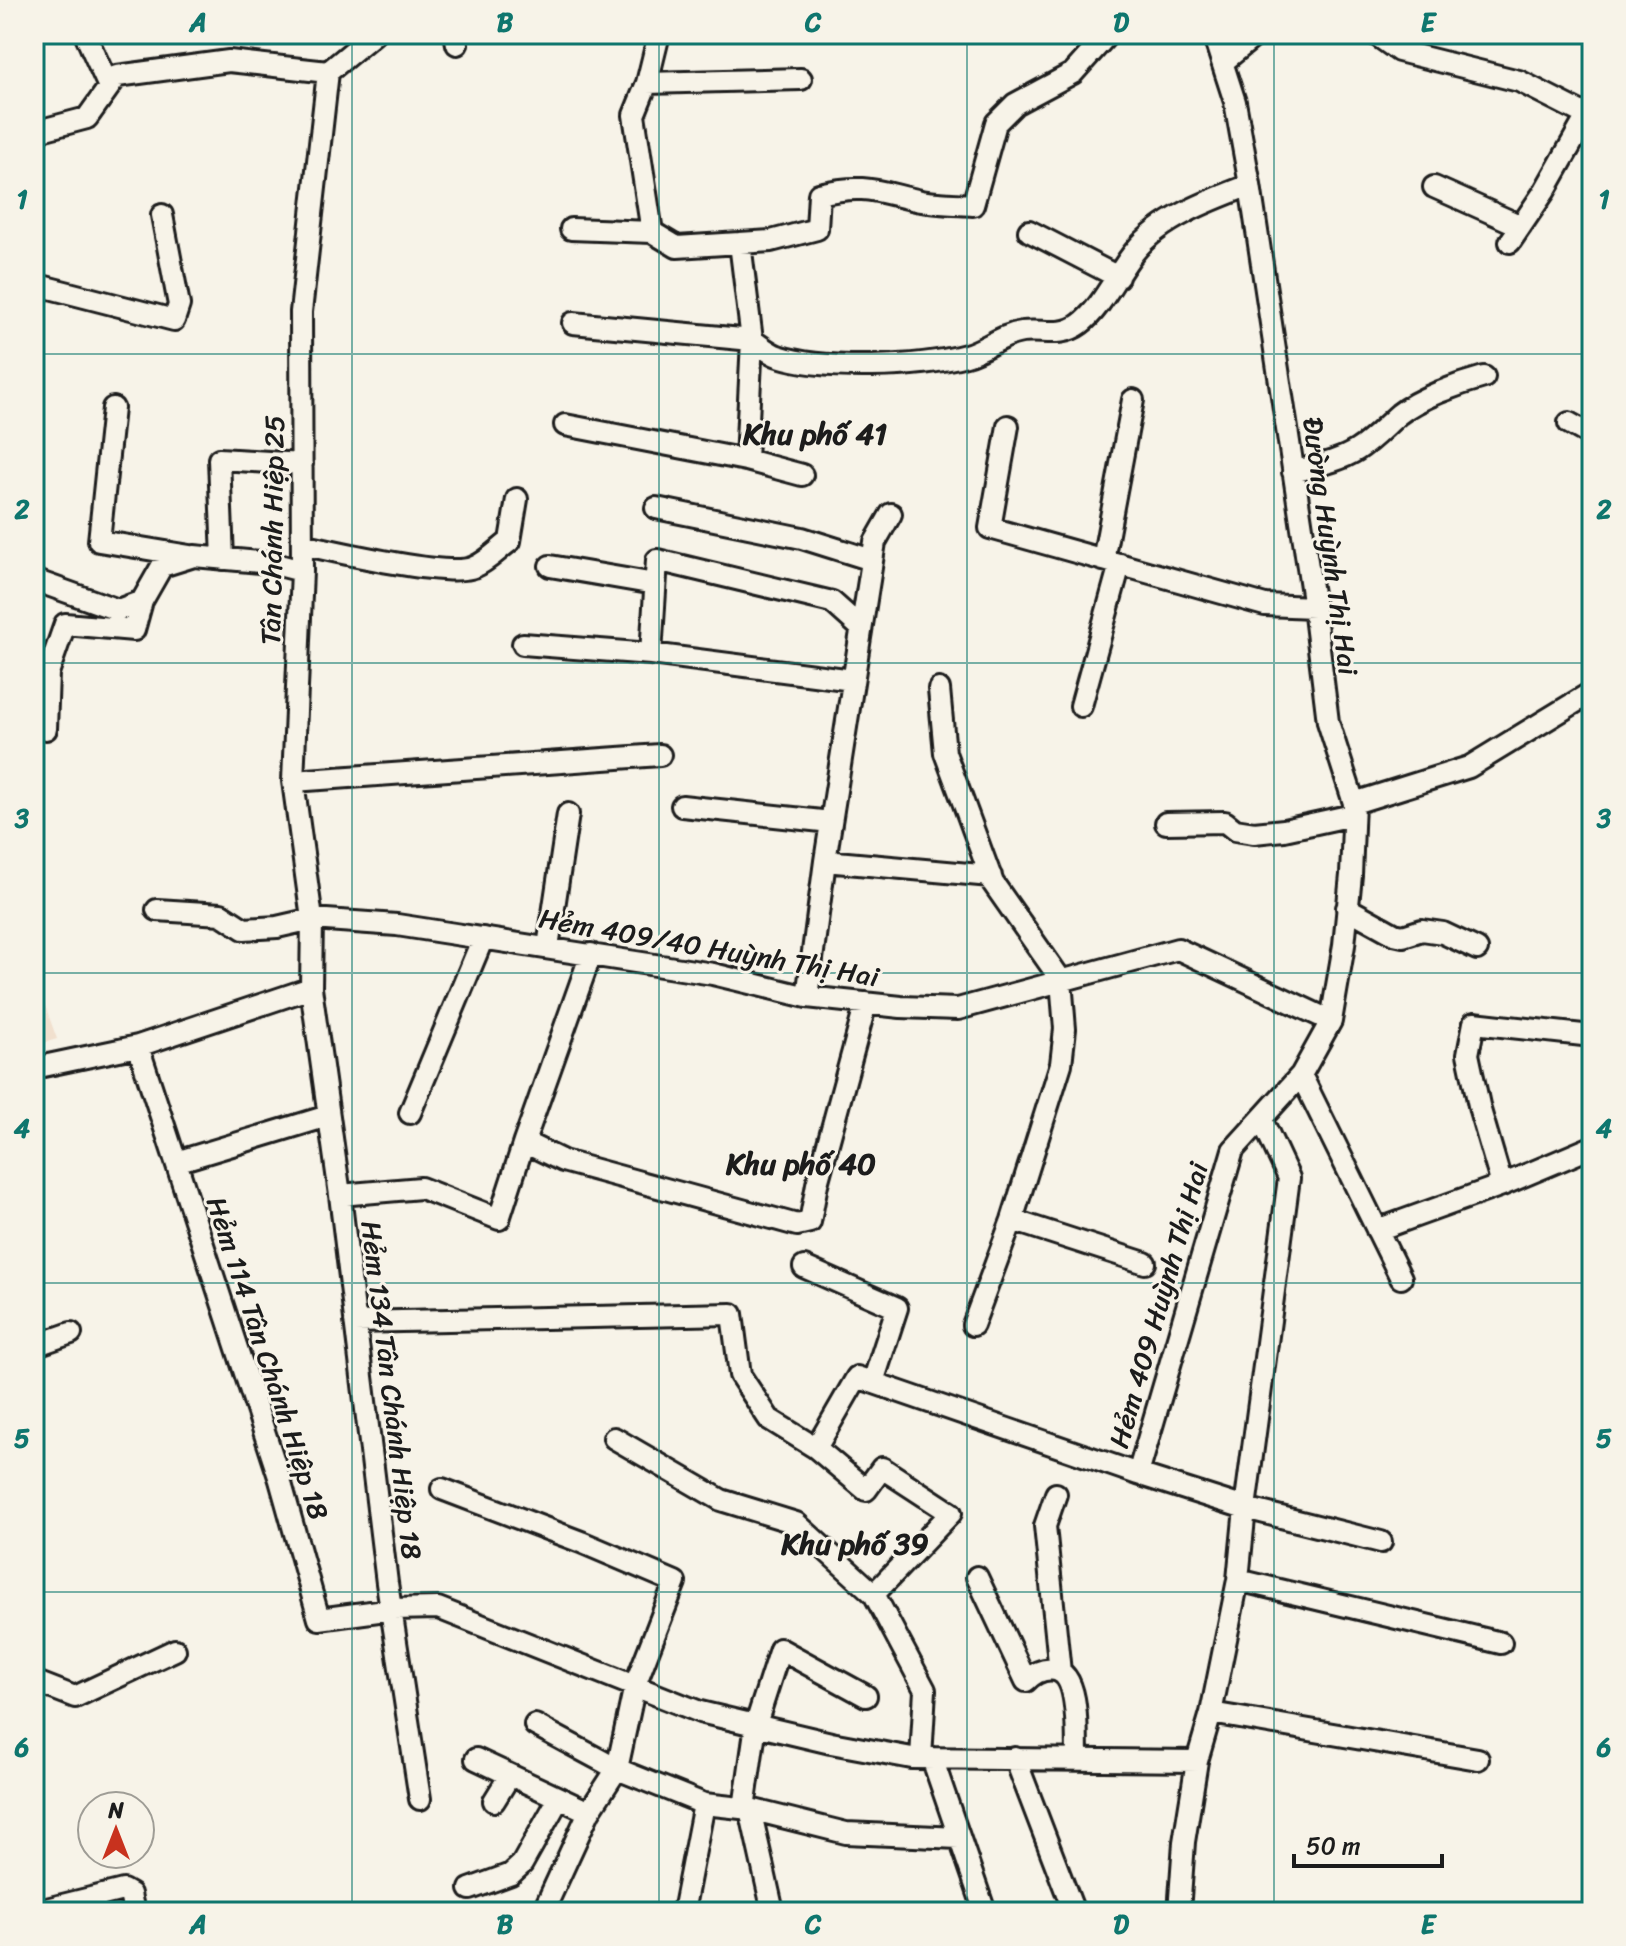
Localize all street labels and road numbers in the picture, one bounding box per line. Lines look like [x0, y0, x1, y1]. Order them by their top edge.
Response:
street label: Đường Huỳnh Thị Hai [1288, 414, 1373, 679]
street label: Tân Chánh Hiệp 25 [246, 415, 299, 645]
street label: Hẻm 409/40 Huỳnh Thị Hai [535, 893, 884, 1002]
street label: Hẻm 409 Huỳnh Thị Hai [1094, 1155, 1223, 1454]
street label: Hẻm 114 Tân Chánh Hiệp 18 [192, 1190, 343, 1526]
street label: Hẻm 134 Tân Chánh Hiệp 18 [346, 1218, 437, 1562]

